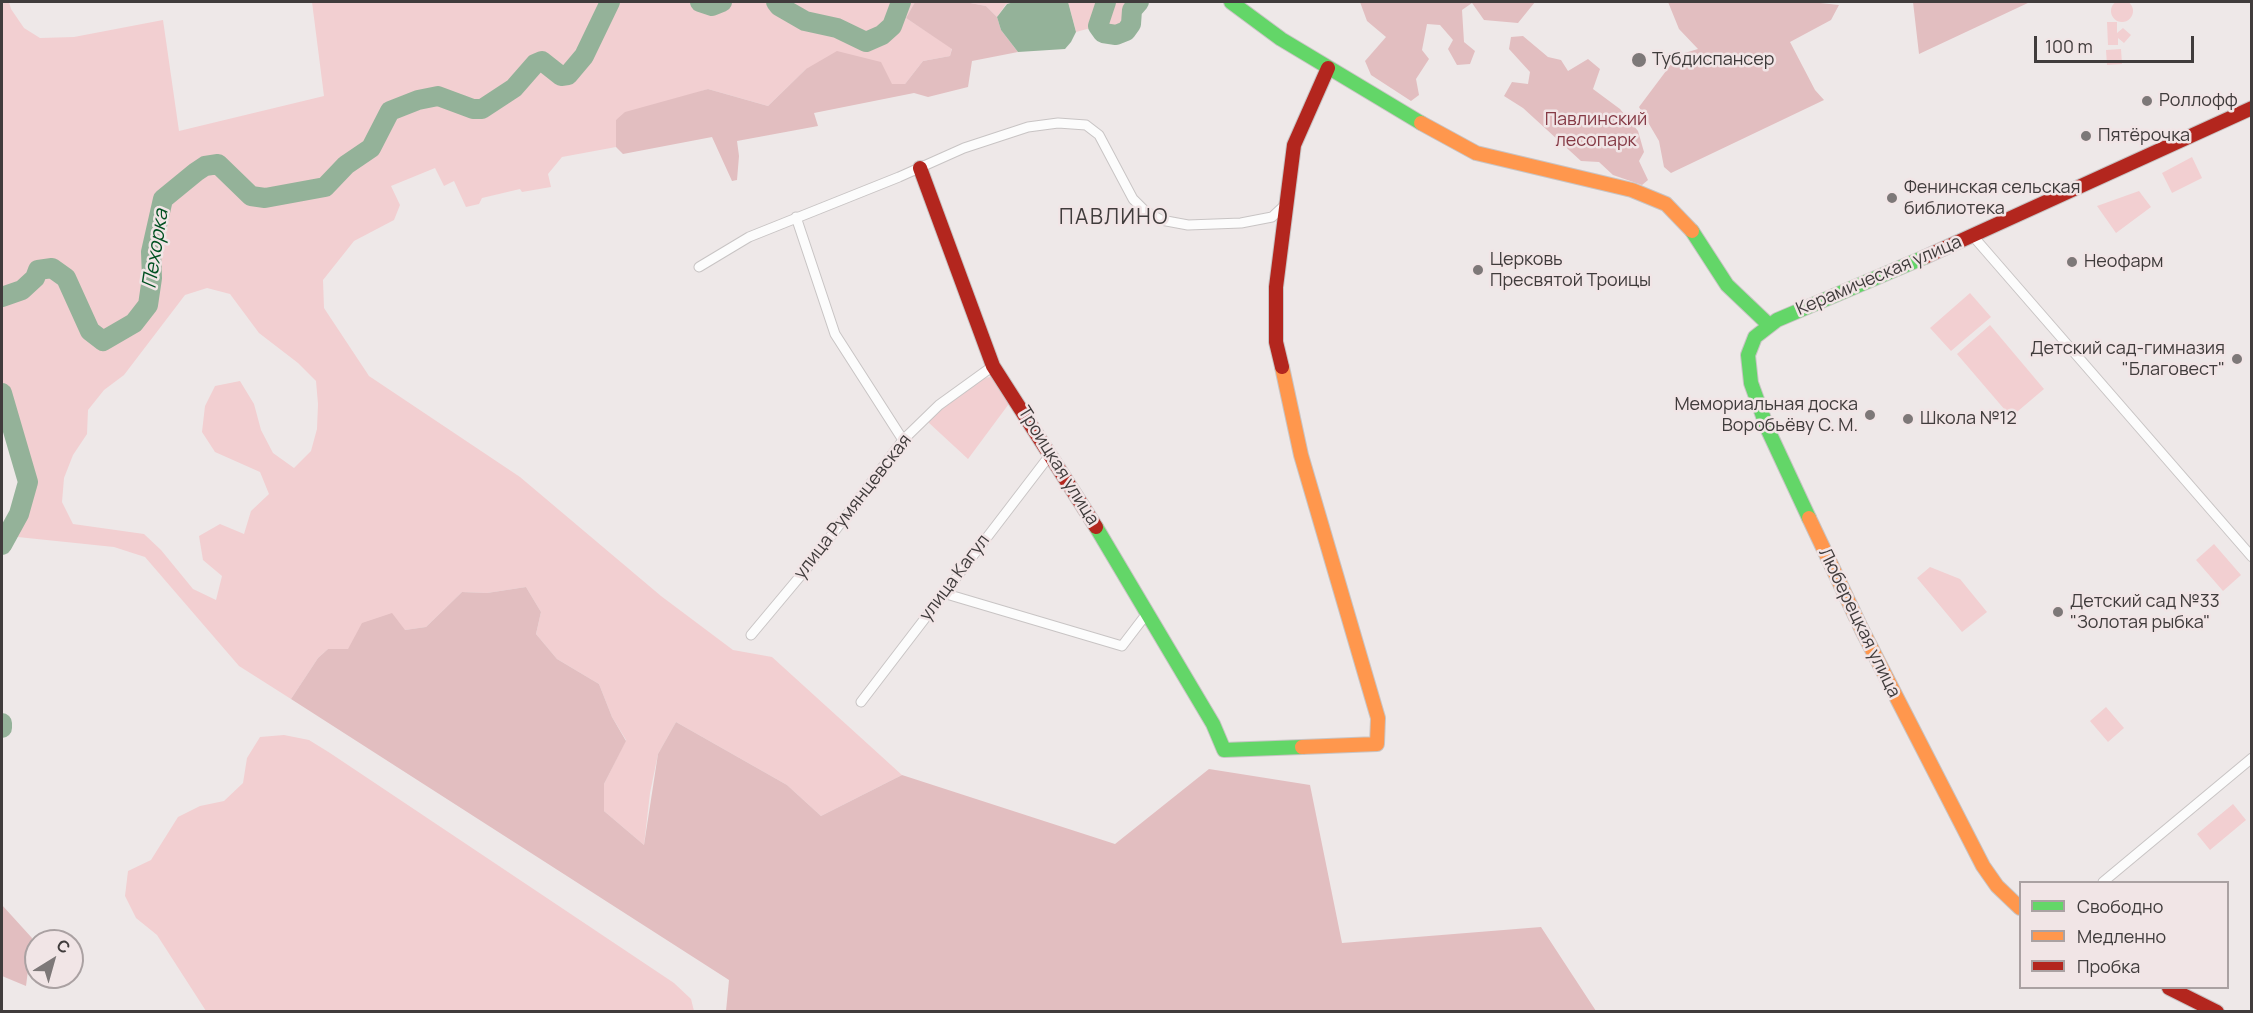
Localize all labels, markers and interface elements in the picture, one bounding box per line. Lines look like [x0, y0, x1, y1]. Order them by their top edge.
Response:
scale bar [2037, 24, 2198, 62]
text: 100 m [2045, 34, 2093, 58]
place label: Тубдиспансер [1652, 49, 1774, 71]
marker: Тубдиспансер [1630, 51, 1648, 69]
place label: Роллофф [2159, 90, 2238, 112]
marker: Роллофф [2140, 94, 2154, 108]
park label: Павлинский лесопарк [1545, 109, 1647, 152]
place label: Пятёрочка [2098, 125, 2190, 147]
marker: Пятёрочка [2079, 129, 2093, 143]
place label: Фенинская сельская библиотека [1904, 177, 2081, 219]
marker: Фенинская сельская библиотека [1885, 191, 1899, 205]
district label: ПАВЛИНО [1059, 205, 1169, 231]
water label: Пехорка [138, 208, 174, 290]
street label: Керамическая улица [1793, 231, 1965, 321]
place label: Церковь Пресвятой Троицы [1490, 249, 1651, 292]
place label: Неофарм [2084, 251, 2164, 273]
marker: Неофарм [2065, 255, 2079, 269]
marker: Церковь Пресвятой Троицы [1471, 263, 1485, 277]
place label: Детский сад-гимназия "Благовест" [2030, 338, 2225, 380]
marker: Детский сад-гимназия "Благовест" [2230, 352, 2244, 366]
place label: Мемориальная доска Воробьёву С. М. [1674, 394, 1858, 436]
street label: Троицкая улица [1013, 403, 1103, 529]
marker: Мемориальная доска Воробьёву С. М. [1863, 408, 1877, 422]
place label: Школа №12 [1920, 408, 2017, 430]
marker: Школа №12 [1901, 412, 1915, 426]
street label: улица Румянцевская [790, 430, 916, 584]
street label: улица Кагул [915, 530, 995, 626]
street label: Люберецкая улица [1813, 545, 1905, 701]
place label: Детский сад №33 "Золотая рыбка" [2070, 591, 2220, 634]
marker: Детский сад №33 "Золотая рыбка" [2051, 605, 2065, 619]
legend [2019, 881, 2229, 989]
text: Свободно [2077, 894, 2163, 918]
text: Медленно [2077, 924, 2166, 948]
north arrow [24, 929, 84, 989]
text: С [52, 934, 75, 959]
text: Пробка [2077, 954, 2140, 978]

